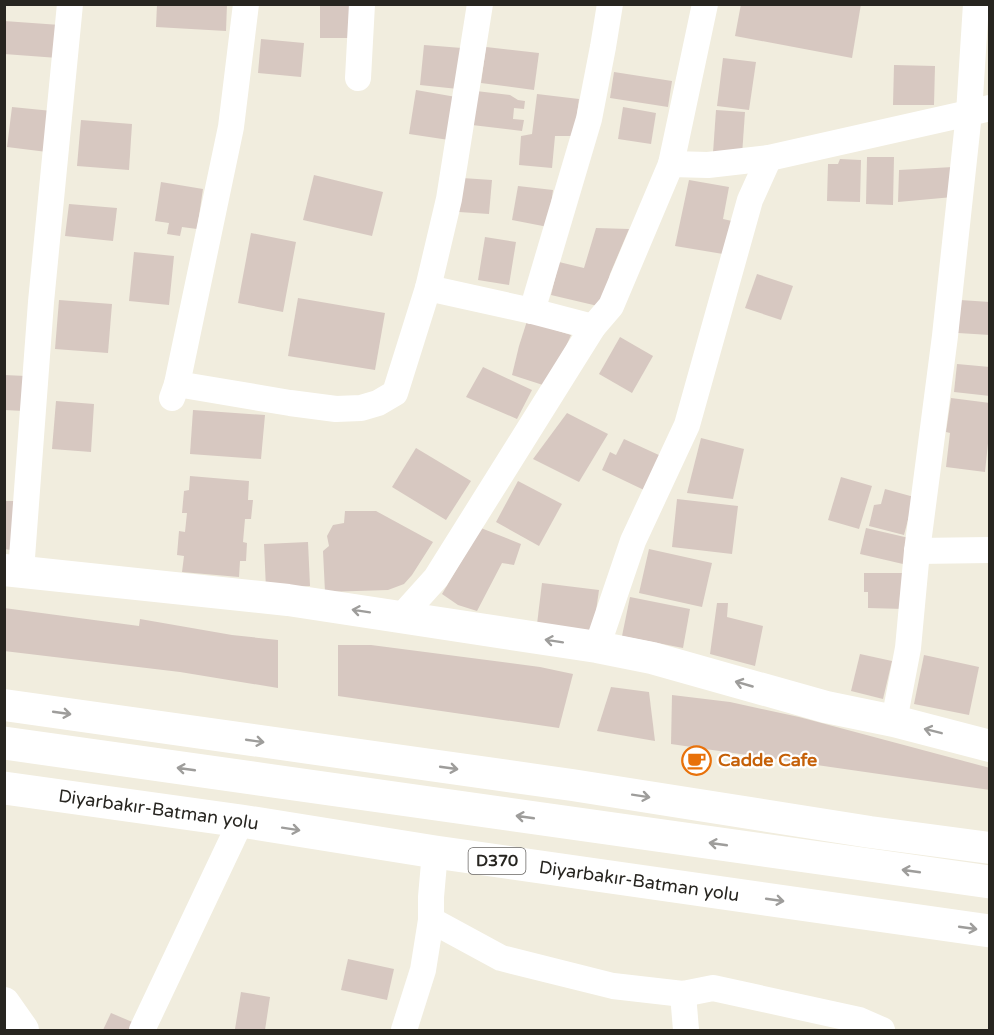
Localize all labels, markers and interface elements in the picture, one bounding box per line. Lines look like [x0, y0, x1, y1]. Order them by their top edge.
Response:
one-way arrow [352, 606, 372, 617]
one-way arrow [545, 635, 564, 646]
one-way arrow [735, 678, 754, 689]
one-way arrow [52, 708, 72, 719]
one-way arrow [924, 725, 943, 737]
one-way arrow [245, 735, 265, 746]
cafe icon: Cadde Cafe [681, 744, 713, 776]
place label: Cadde Cafe [718, 749, 817, 771]
one-way arrow [438, 762, 458, 773]
one-way arrow [177, 763, 196, 774]
street label: Diyarbakır-Batman yolu [57, 785, 260, 835]
one-way arrow [631, 791, 651, 802]
one-way arrow [515, 811, 535, 822]
one-way arrow [281, 824, 300, 835]
one-way arrow [708, 838, 728, 849]
road number: D370 [468, 848, 526, 874]
street label: Diyarbakır-Batman yolu [538, 856, 741, 906]
one-way arrow [901, 866, 921, 877]
one-way arrow [764, 895, 784, 906]
one-way arrow [958, 922, 977, 933]

